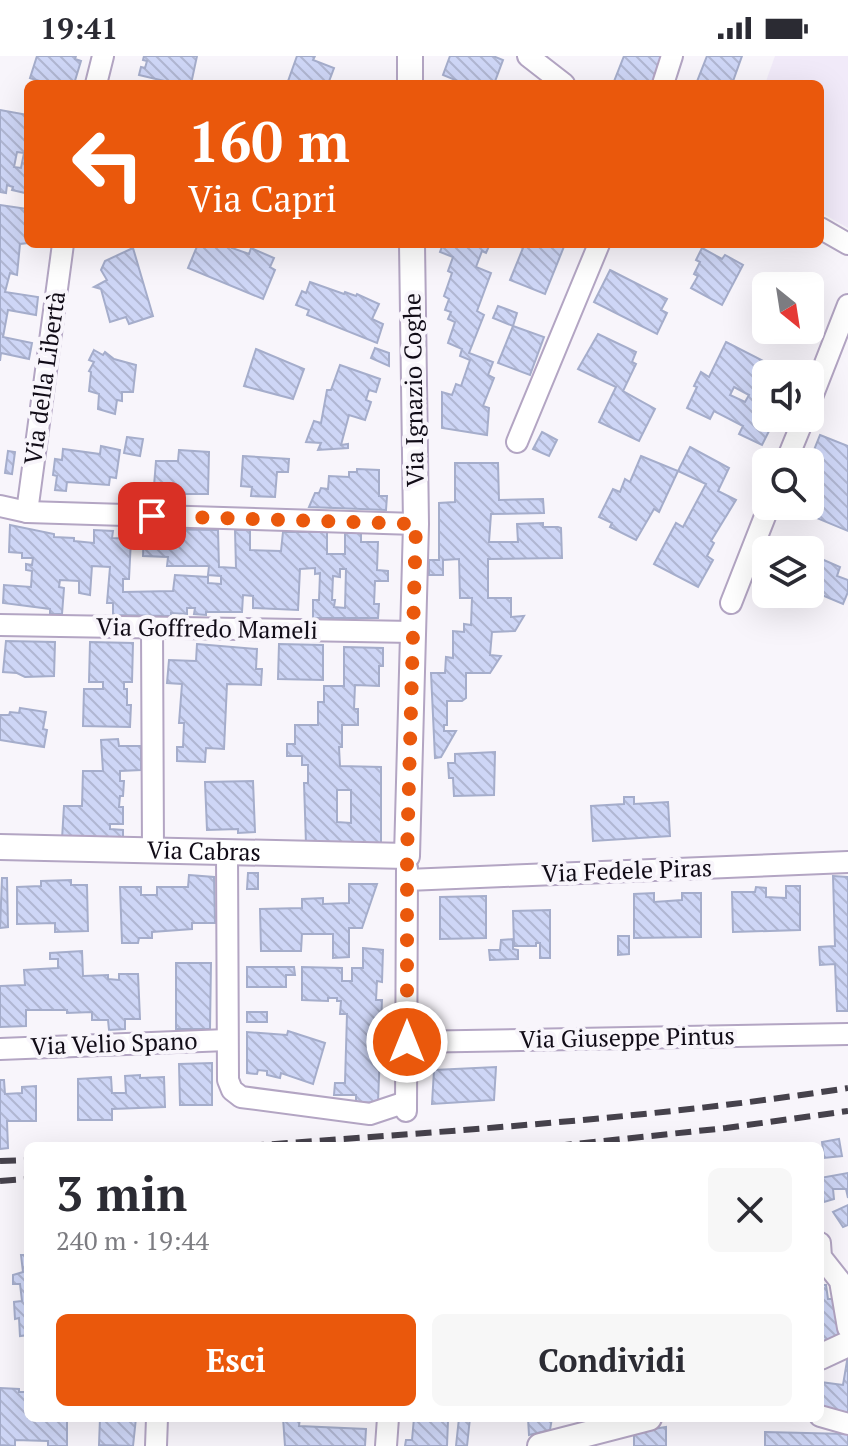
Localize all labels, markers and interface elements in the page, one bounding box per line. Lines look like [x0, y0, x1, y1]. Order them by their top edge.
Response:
text: 19:41 [40, 8, 118, 48]
text: 160 m [188, 104, 350, 178]
icon: left [56, 112, 160, 216]
text: Via Capri [188, 175, 337, 222]
north arrow [752, 272, 824, 344]
map controls [752, 272, 824, 608]
street label: Via della Libertà [16, 289, 72, 467]
street label: Via Ignazio Coghe [395, 293, 431, 487]
button: sound [752, 360, 824, 432]
button: search [752, 448, 824, 520]
pin [118, 482, 186, 550]
icon: arrive [130, 494, 174, 538]
button: layers [752, 536, 824, 608]
street label: Via Goffredo Mameli [96, 610, 318, 646]
street label: Via Cabras [147, 833, 261, 868]
street label: Via Fedele Piras [541, 851, 713, 889]
position arrow [365, 1000, 449, 1084]
street label: Via Giuseppe Pintus [519, 1019, 735, 1055]
street label: Via Velio Spano [30, 1024, 198, 1062]
text: 3 min [56, 1161, 187, 1225]
button: close [708, 1168, 792, 1252]
text: 240 m · 19:44 [56, 1223, 209, 1257]
button: Esci [56, 1314, 416, 1406]
button: Condividi [432, 1314, 792, 1406]

